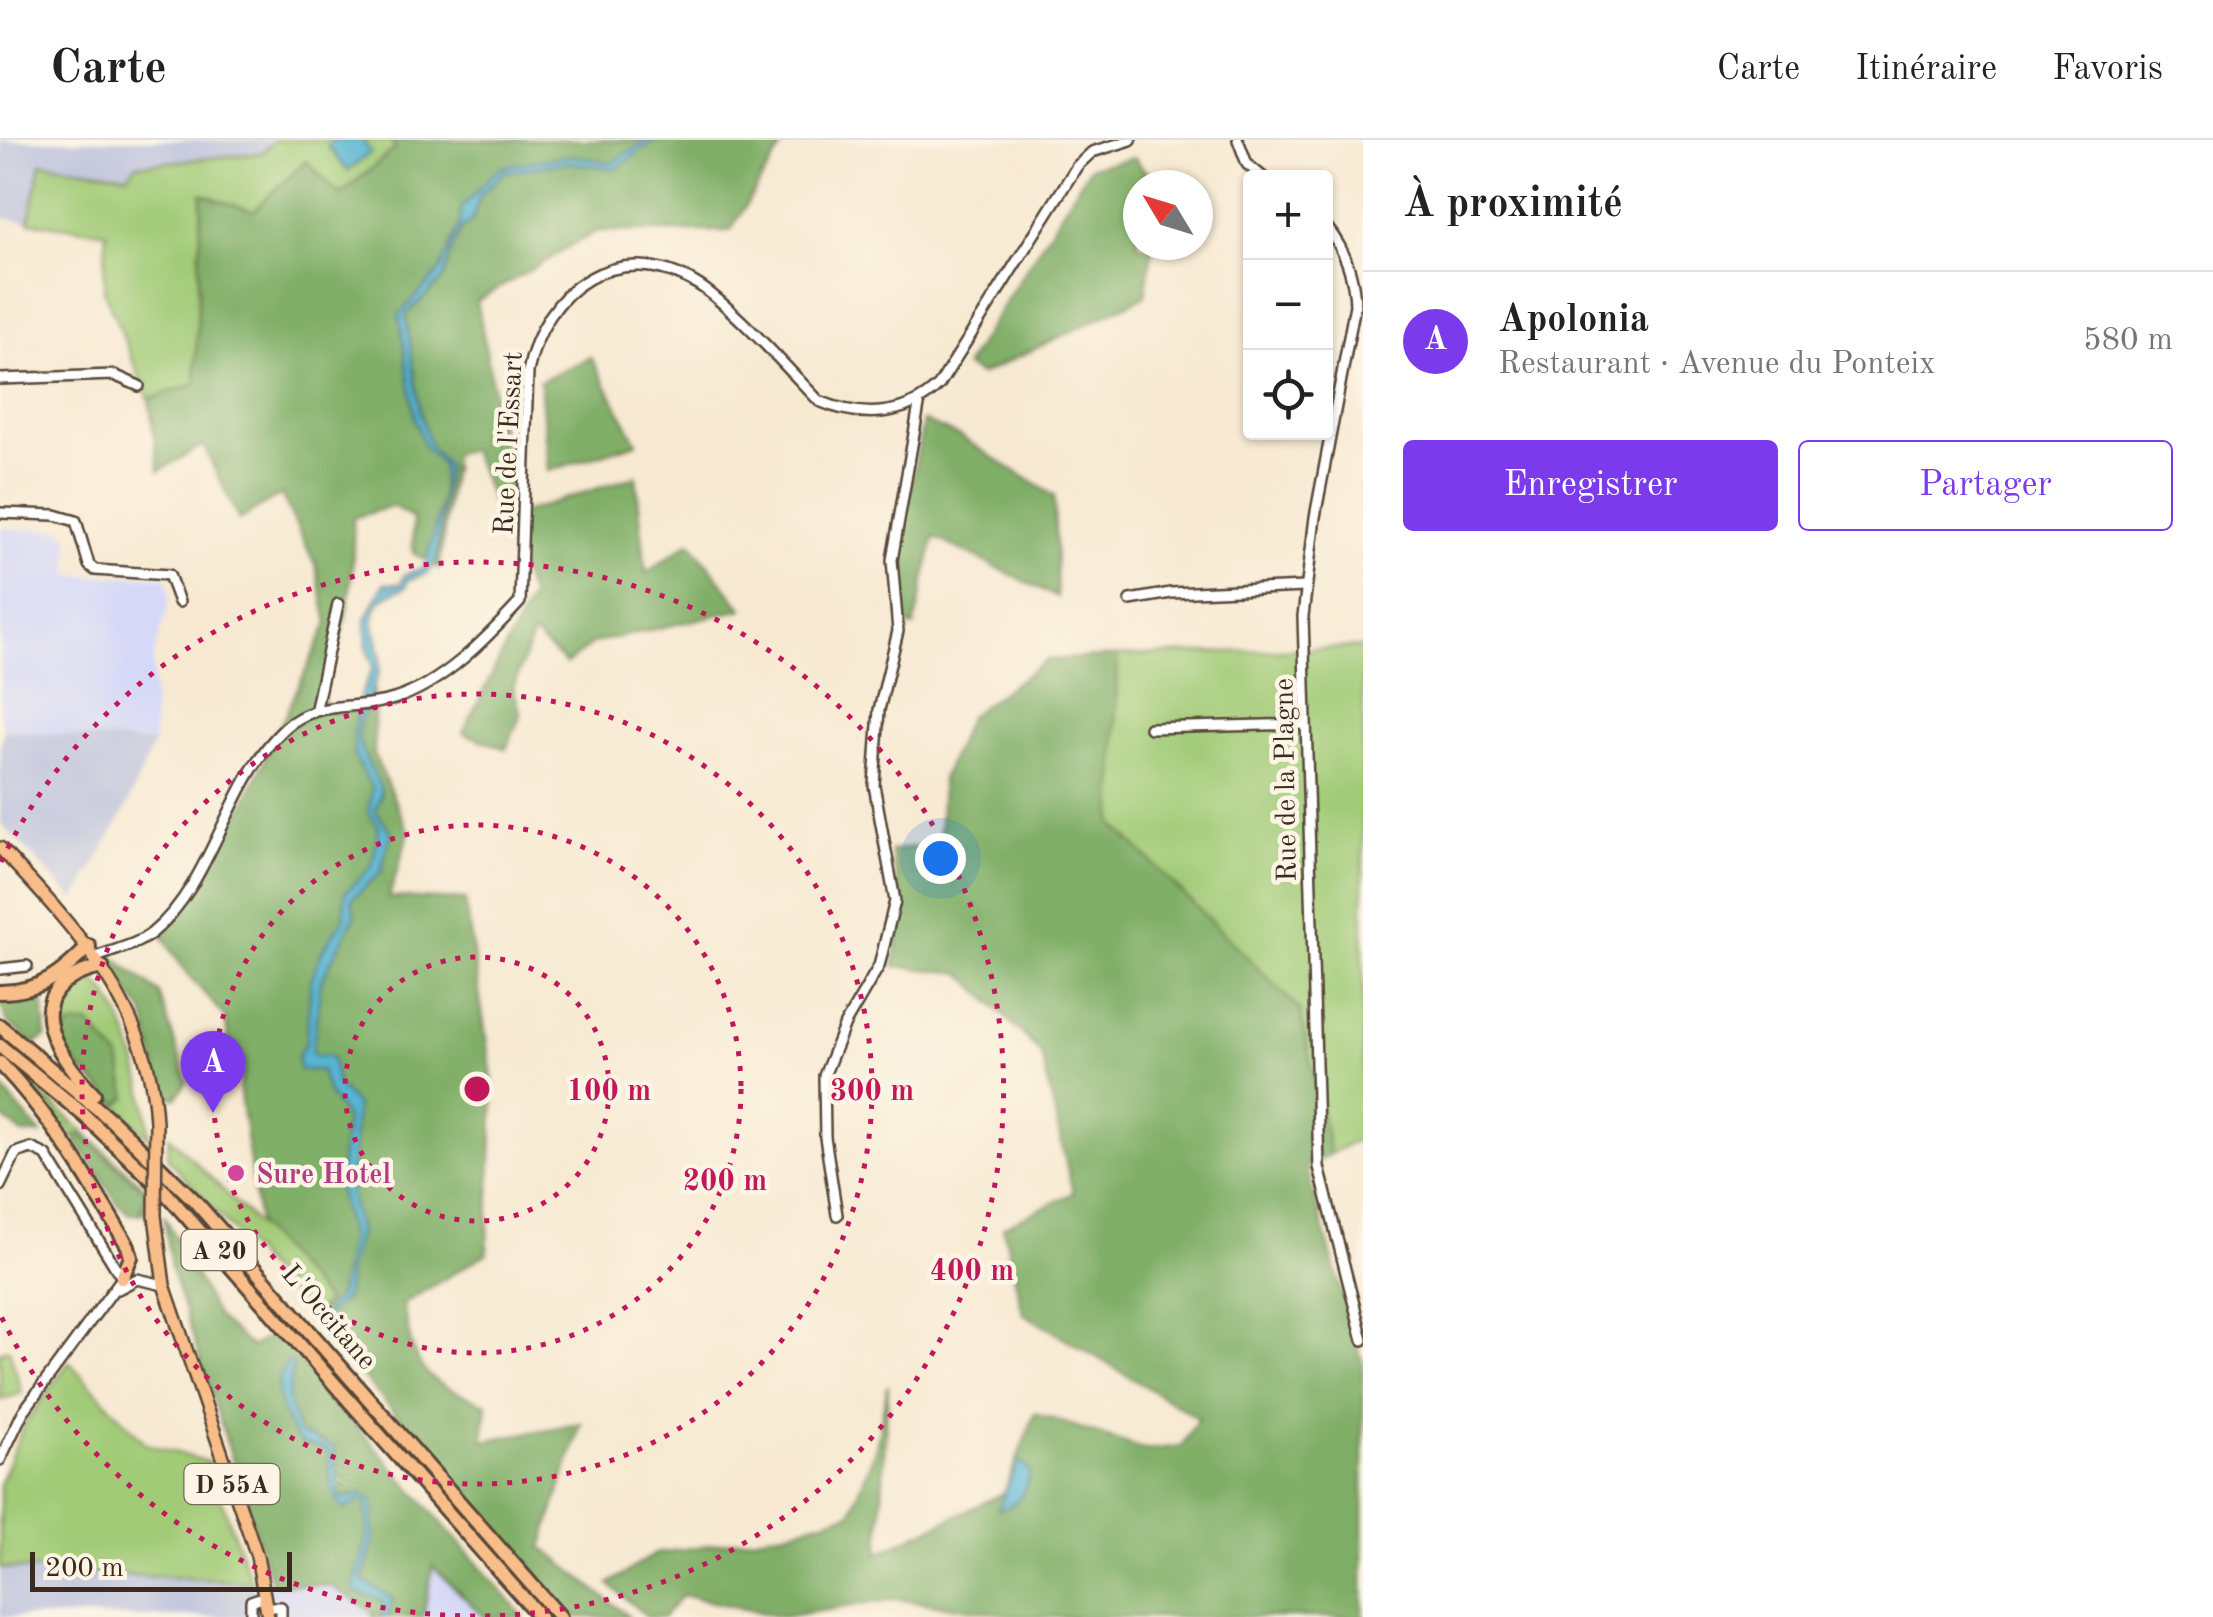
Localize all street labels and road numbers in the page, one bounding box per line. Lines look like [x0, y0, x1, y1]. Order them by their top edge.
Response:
street label: Rue de l'Essart [491, 351, 529, 536]
street label: Rue de la Plagne [1271, 678, 1303, 882]
road number: A 20 [182, 1230, 256, 1270]
street label: L'Occitane [275, 1260, 381, 1376]
road number: D 55A [184, 1464, 280, 1504]

